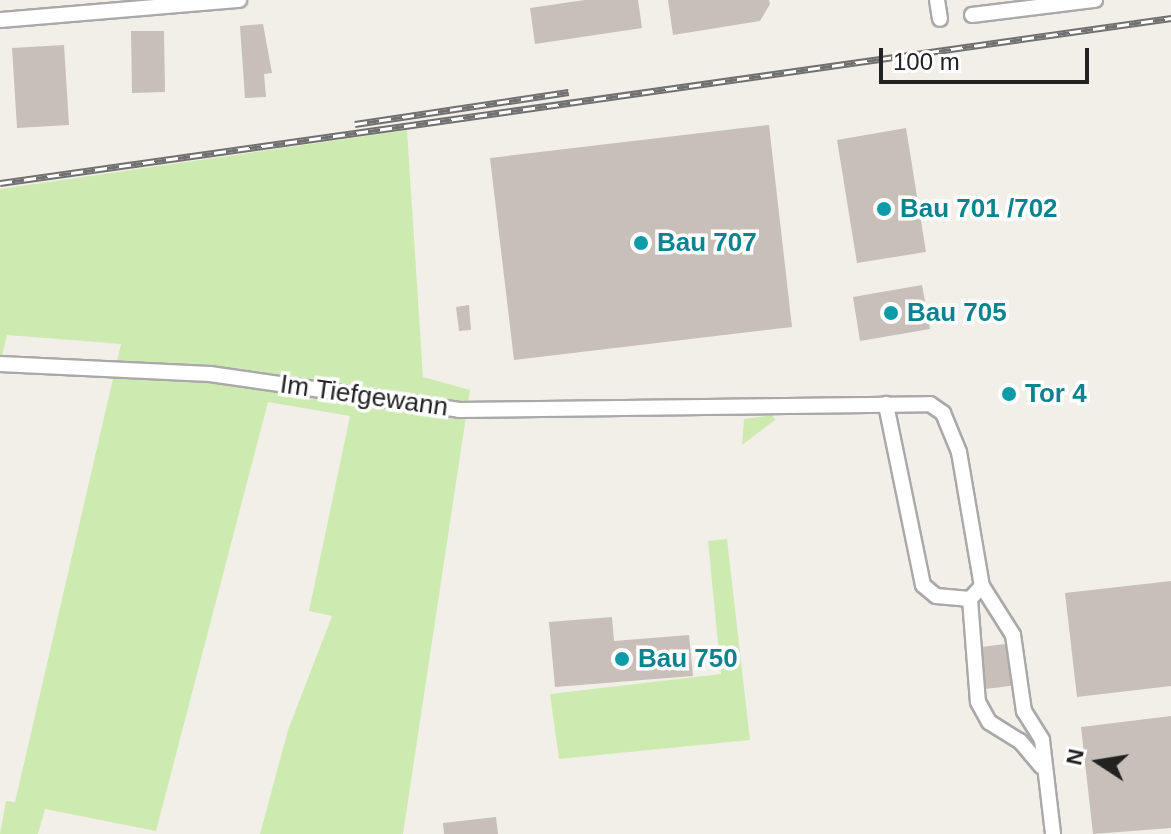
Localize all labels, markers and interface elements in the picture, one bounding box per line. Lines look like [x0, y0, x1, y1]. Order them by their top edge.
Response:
scale bar [883, 32, 1093, 82]
text: 100 m [893, 48, 960, 75]
place label: Bau 701 /702 [900, 193, 1058, 225]
marker: Bau 701 /702 [875, 200, 893, 218]
place label: Bau 707 [657, 227, 757, 259]
marker: Bau 707 [632, 234, 650, 252]
place label: Bau 705 [907, 297, 1007, 329]
marker: Bau 705 [882, 304, 900, 322]
street label: Im Tiefgewann [278, 369, 450, 423]
place label: Tor 4 [1025, 378, 1087, 410]
marker: Tor 4 [1000, 385, 1018, 403]
place label: Bau 750 [638, 643, 738, 675]
marker: Bau 750 [613, 650, 631, 668]
north arrow [1059, 722, 1139, 802]
text: N [1061, 747, 1089, 767]

